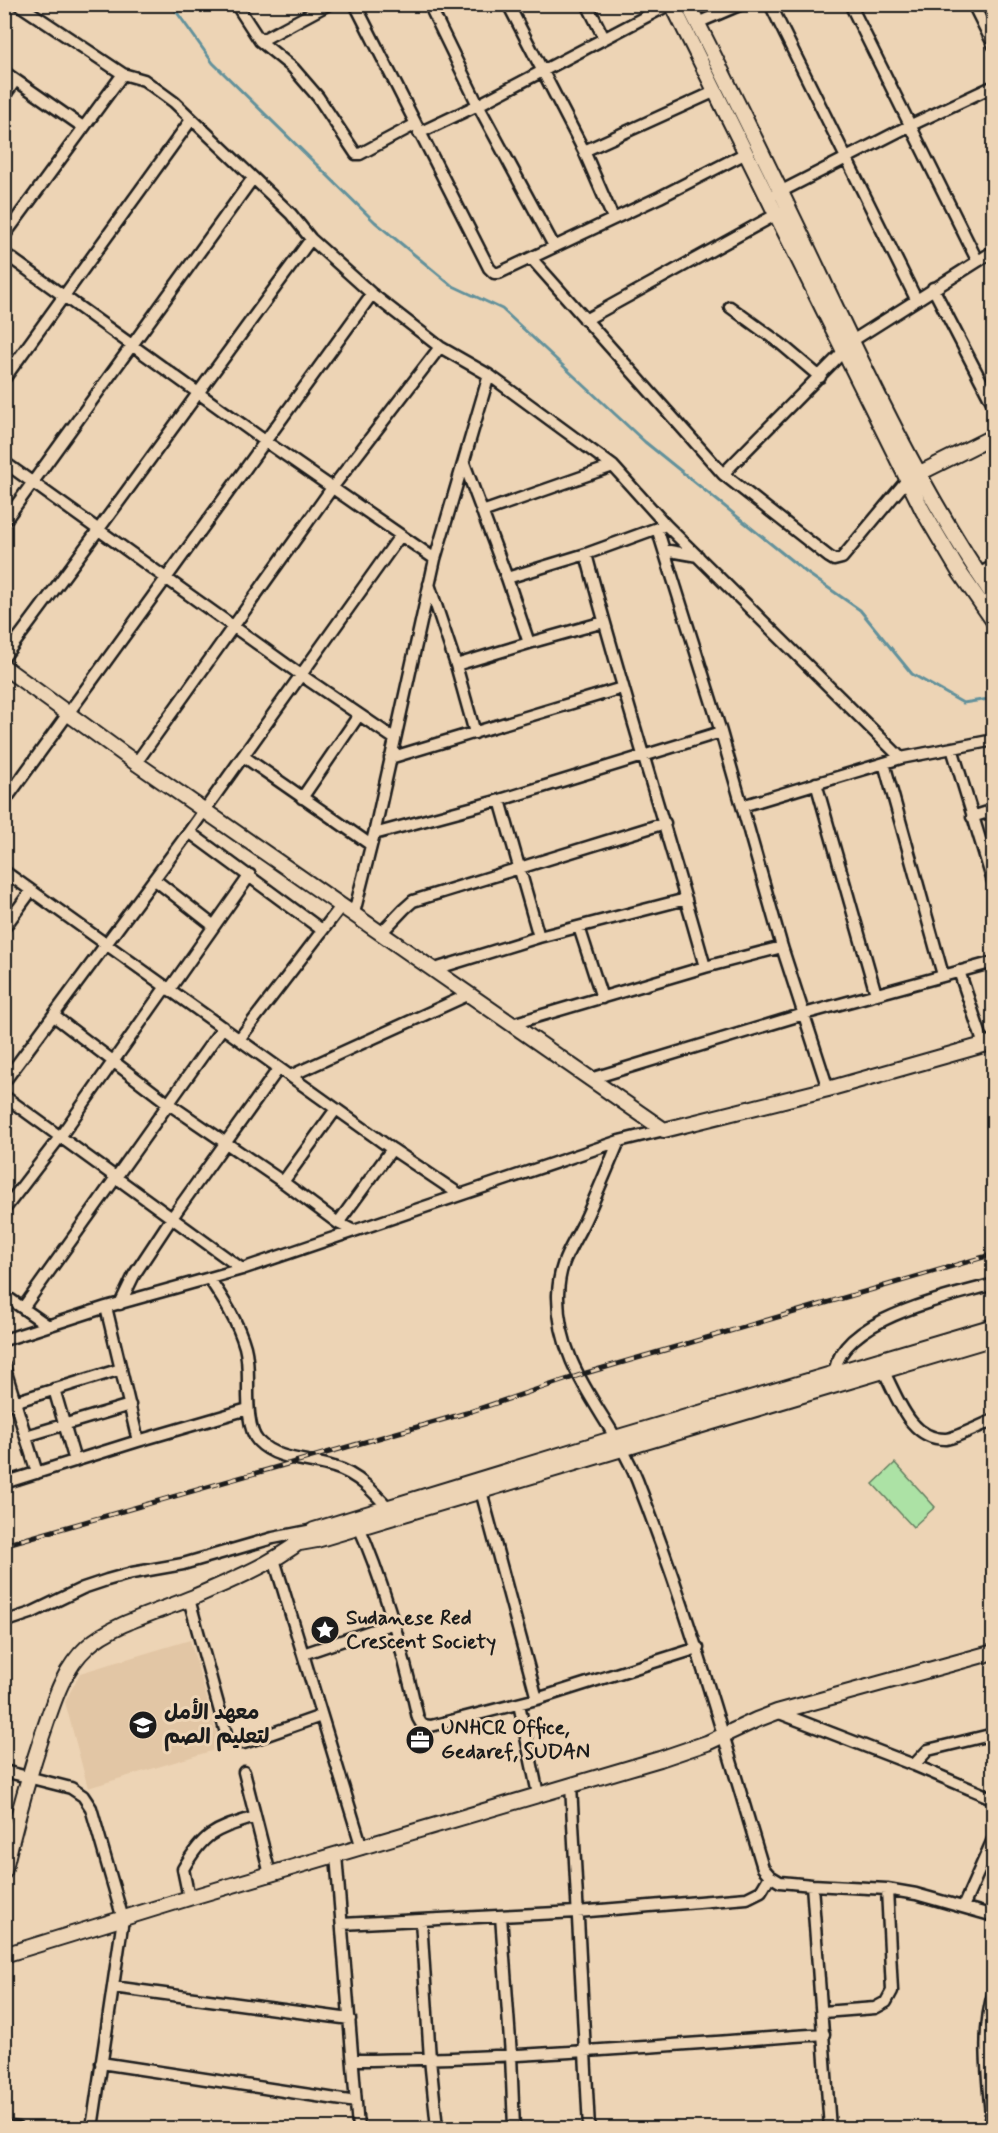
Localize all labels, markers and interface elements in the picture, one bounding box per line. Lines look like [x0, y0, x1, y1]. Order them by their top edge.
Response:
place label: Sudanese Red Crescent Society [346, 1604, 496, 1656]
place icon: Sudanese Red Crescent Society [309, 1614, 341, 1646]
place label: معهد الأمل لتعليم الصم [164, 1698, 269, 1752]
school or university icon: معهد الأمل لتعليم الصم [127, 1709, 159, 1741]
place label: UNHCR Office, Gedaref, SUDAN [441, 1714, 590, 1766]
office icon: UNHCR Office, Gedaref, SUDAN [404, 1724, 436, 1756]

